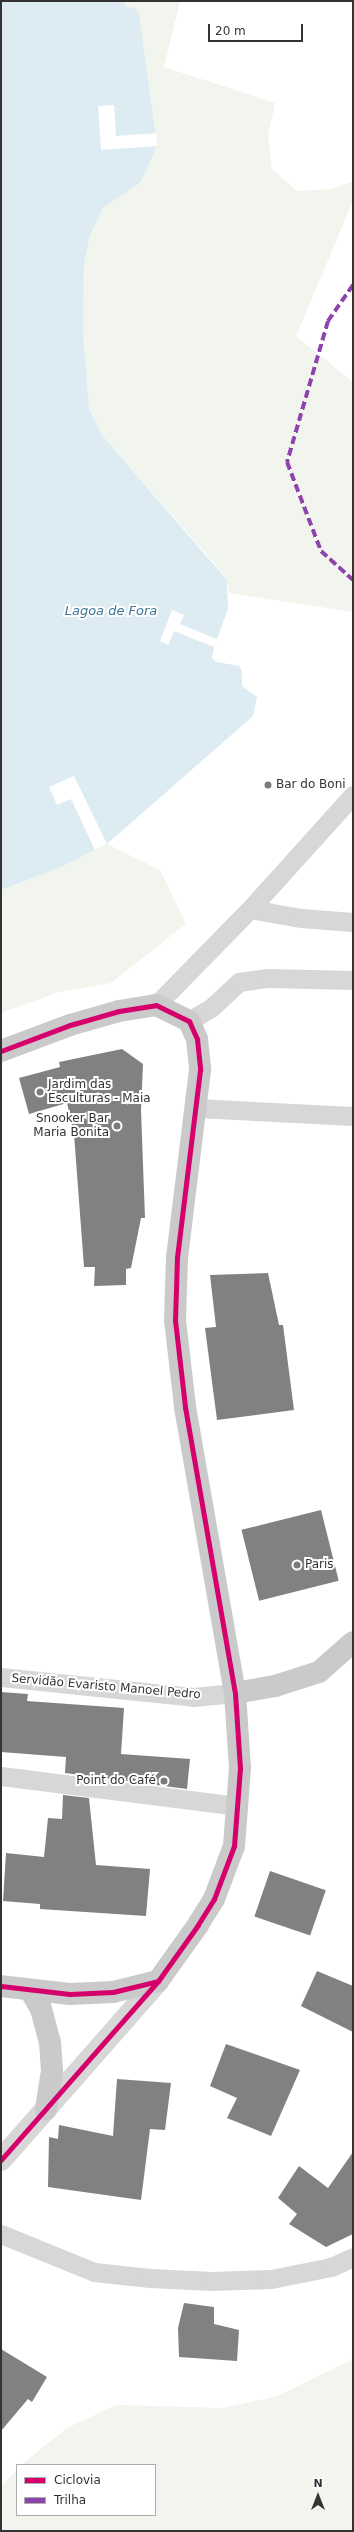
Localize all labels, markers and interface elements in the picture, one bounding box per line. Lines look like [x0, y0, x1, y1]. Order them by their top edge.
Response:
scale bar [210, 16, 305, 42]
text: 20 m [215, 24, 246, 38]
water label: Lagoa de Fora [65, 603, 157, 619]
place label: Bar do Boni [276, 778, 346, 792]
marker: Bar do Boni [263, 780, 273, 790]
place label: Jardim das Esculturas - Maia [48, 1078, 151, 1106]
marker: Jardim das Esculturas - Maia [35, 1087, 45, 1097]
place label: Snooker Bar Maria Bonita [33, 1112, 109, 1140]
marker: Snooker Bar Maria Bonita [112, 1121, 122, 1131]
place label: Paris [305, 1558, 334, 1572]
marker: Paris [292, 1560, 302, 1570]
street label: Servidão Evaristo Manoel Pedro [11, 1672, 201, 1702]
place label: Point do Café [76, 1774, 156, 1788]
marker: Point do Café [159, 1776, 169, 1786]
legend [16, 2464, 156, 2516]
text: Ciclovia [54, 2473, 101, 2487]
north arrow [298, 2476, 338, 2516]
text: N [313, 2477, 323, 2490]
text: Trilha [54, 2493, 86, 2507]

